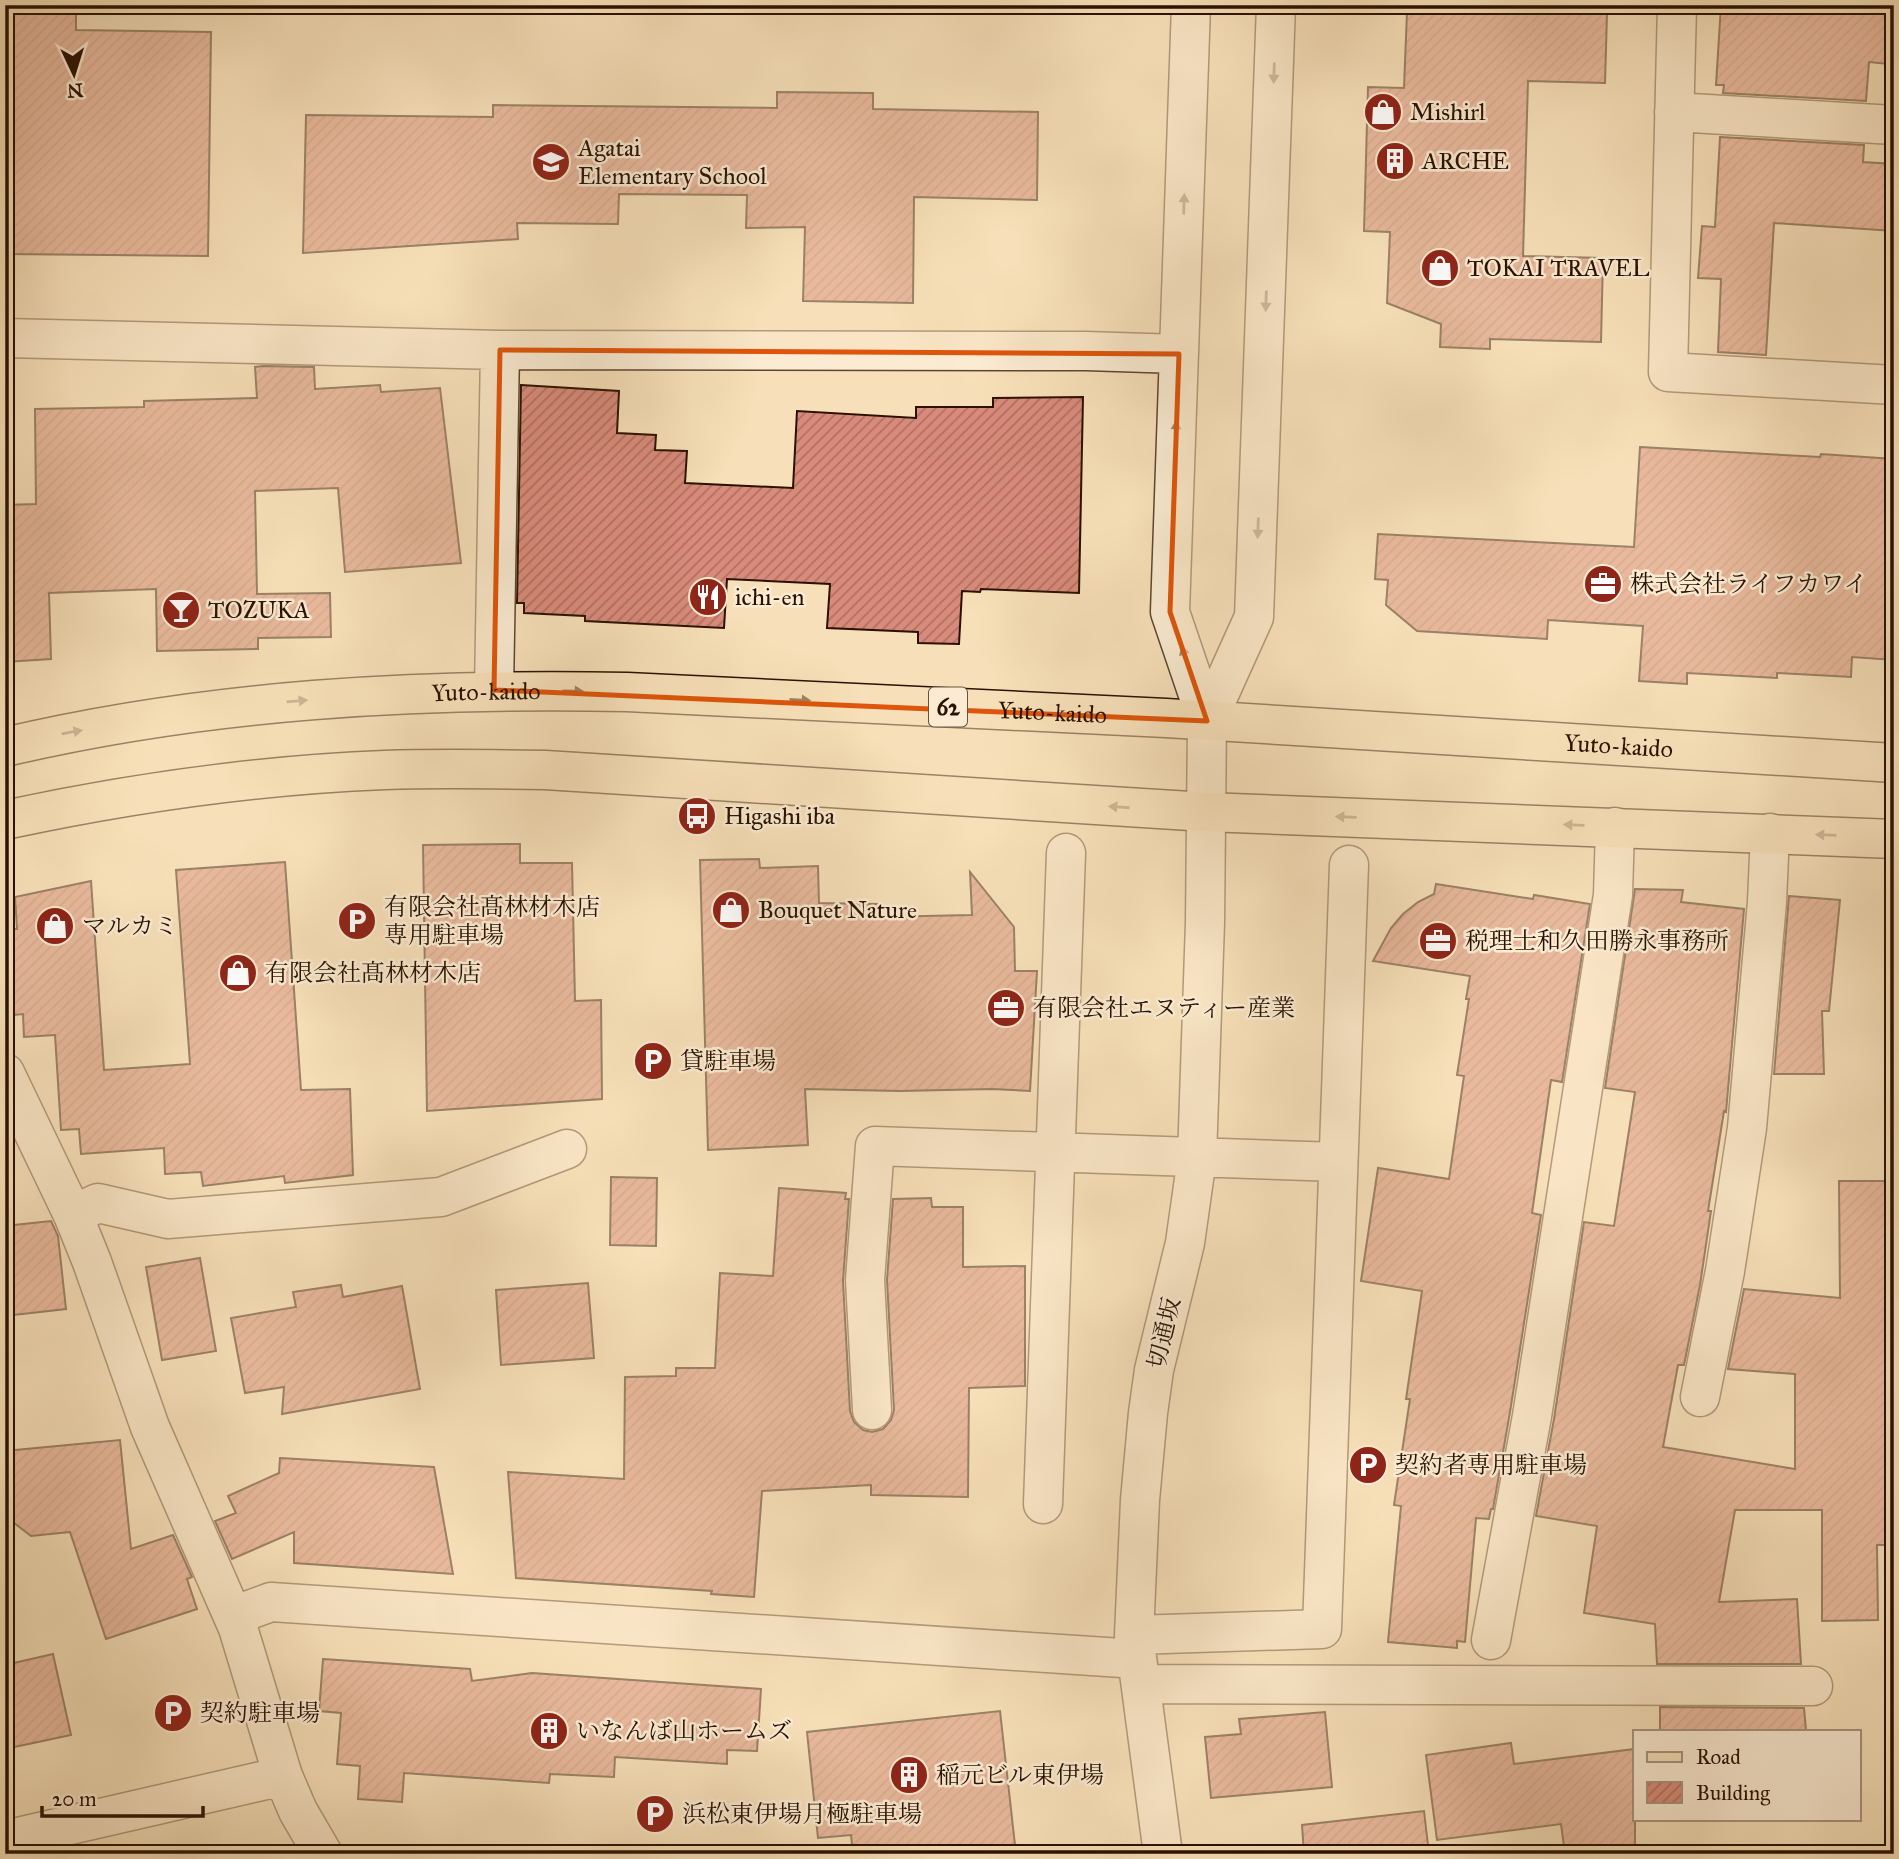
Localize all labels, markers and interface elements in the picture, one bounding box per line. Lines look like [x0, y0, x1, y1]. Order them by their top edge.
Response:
north arrow [38, 38, 108, 108]
one-way arrow [1268, 63, 1280, 85]
text: N [66, 78, 84, 102]
shop icon: Mishirl [1362, 91, 1404, 133]
place label: Mishirl [1410, 97, 1486, 127]
place label: Agatai Elementary School [577, 133, 767, 191]
building icon: ARCHE [1374, 140, 1416, 182]
school or university icon: Agatai Elementary School [530, 141, 572, 183]
place label: ARCHE [1421, 146, 1509, 176]
one-way arrow [1179, 193, 1190, 215]
shop icon: TOKAI TRAVEL [1419, 247, 1461, 289]
place label: TOKAI TRAVEL [1467, 253, 1650, 283]
one-way arrow [1260, 290, 1272, 312]
one-way arrow [1171, 420, 1182, 442]
one-way arrow [1252, 517, 1263, 539]
office icon: 株式会社ライフカワイ [1582, 563, 1624, 605]
place label: 株式会社ライフカワイ [1630, 569, 1868, 599]
restaurant icon: ichi-en [687, 576, 729, 618]
place label: ichi-en [735, 582, 804, 612]
bar icon: TOZUKA [160, 589, 202, 631]
place label: TOZUKA [208, 595, 310, 625]
one-way arrow [1179, 645, 1190, 666]
street label: Yuto-kaido [431, 676, 541, 708]
one-way arrow [562, 685, 584, 697]
road number: 62 [929, 688, 967, 726]
one-way arrow [286, 695, 308, 706]
one-way arrow [790, 695, 812, 706]
street label: Yuto-kaido [997, 695, 1108, 730]
one-way arrow [61, 726, 83, 737]
street label: Yuto-kaido [1563, 728, 1674, 764]
bus stop icon: Higashi iba [676, 795, 718, 837]
place label: Higashi iba [724, 801, 836, 831]
one-way arrow [1108, 801, 1130, 812]
one-way arrow [1335, 812, 1357, 823]
one-way arrow [1563, 820, 1585, 831]
one-way arrow [1814, 830, 1836, 841]
shop icon: Bouquet Nature [710, 889, 752, 931]
place label: 有限会社髙林材木店 専用駐車場 [384, 892, 600, 950]
place label: Bouquet Nature [758, 895, 917, 925]
parking icon: 有限会社髙林材木店 専用駐車場 [336, 900, 378, 942]
shop icon: マルカミ [34, 905, 76, 947]
place label: マルカミ [82, 911, 178, 941]
office icon: 税理士和久田勝永事務所 [1417, 920, 1459, 962]
place label: 税理士和久田勝永事務所 [1465, 926, 1729, 956]
shop icon: 有限会社髙林材木店 [217, 952, 259, 994]
place label: 有限会社髙林材木店 [265, 958, 481, 988]
office icon: 有限会社エヌティー産業 [985, 987, 1027, 1029]
place label: 有限会社エヌティー産業 [1033, 993, 1295, 1023]
parking icon: 貸駐車場 [632, 1040, 674, 1082]
place label: 貸駐車場 [680, 1046, 776, 1076]
street label: 切通坂 [1141, 1295, 1187, 1371]
parking icon: 契約者専用駐車場 [1347, 1444, 1389, 1486]
place label: 契約者専用駐車場 [1395, 1450, 1587, 1480]
parking icon: 契約駐車場 [152, 1692, 194, 1734]
place label: 契約駐車場 [200, 1698, 320, 1728]
building icon: いなんば山ホームズ [528, 1710, 570, 1752]
place label: いなんば山ホームズ [576, 1716, 792, 1746]
legend [1633, 1730, 1860, 1820]
text: Road [1696, 1744, 1741, 1770]
building icon: 稲元ビル東伊場 [888, 1754, 930, 1796]
place label: 稲元ビル東伊場 [936, 1760, 1104, 1790]
scale bar [42, 1775, 203, 1819]
text: Building [1696, 1780, 1770, 1806]
text: 20 m [52, 1786, 97, 1812]
parking icon: 浜松東伊場月極駐車場 [634, 1793, 676, 1835]
place label: 浜松東伊場月極駐車場 [682, 1799, 922, 1829]

